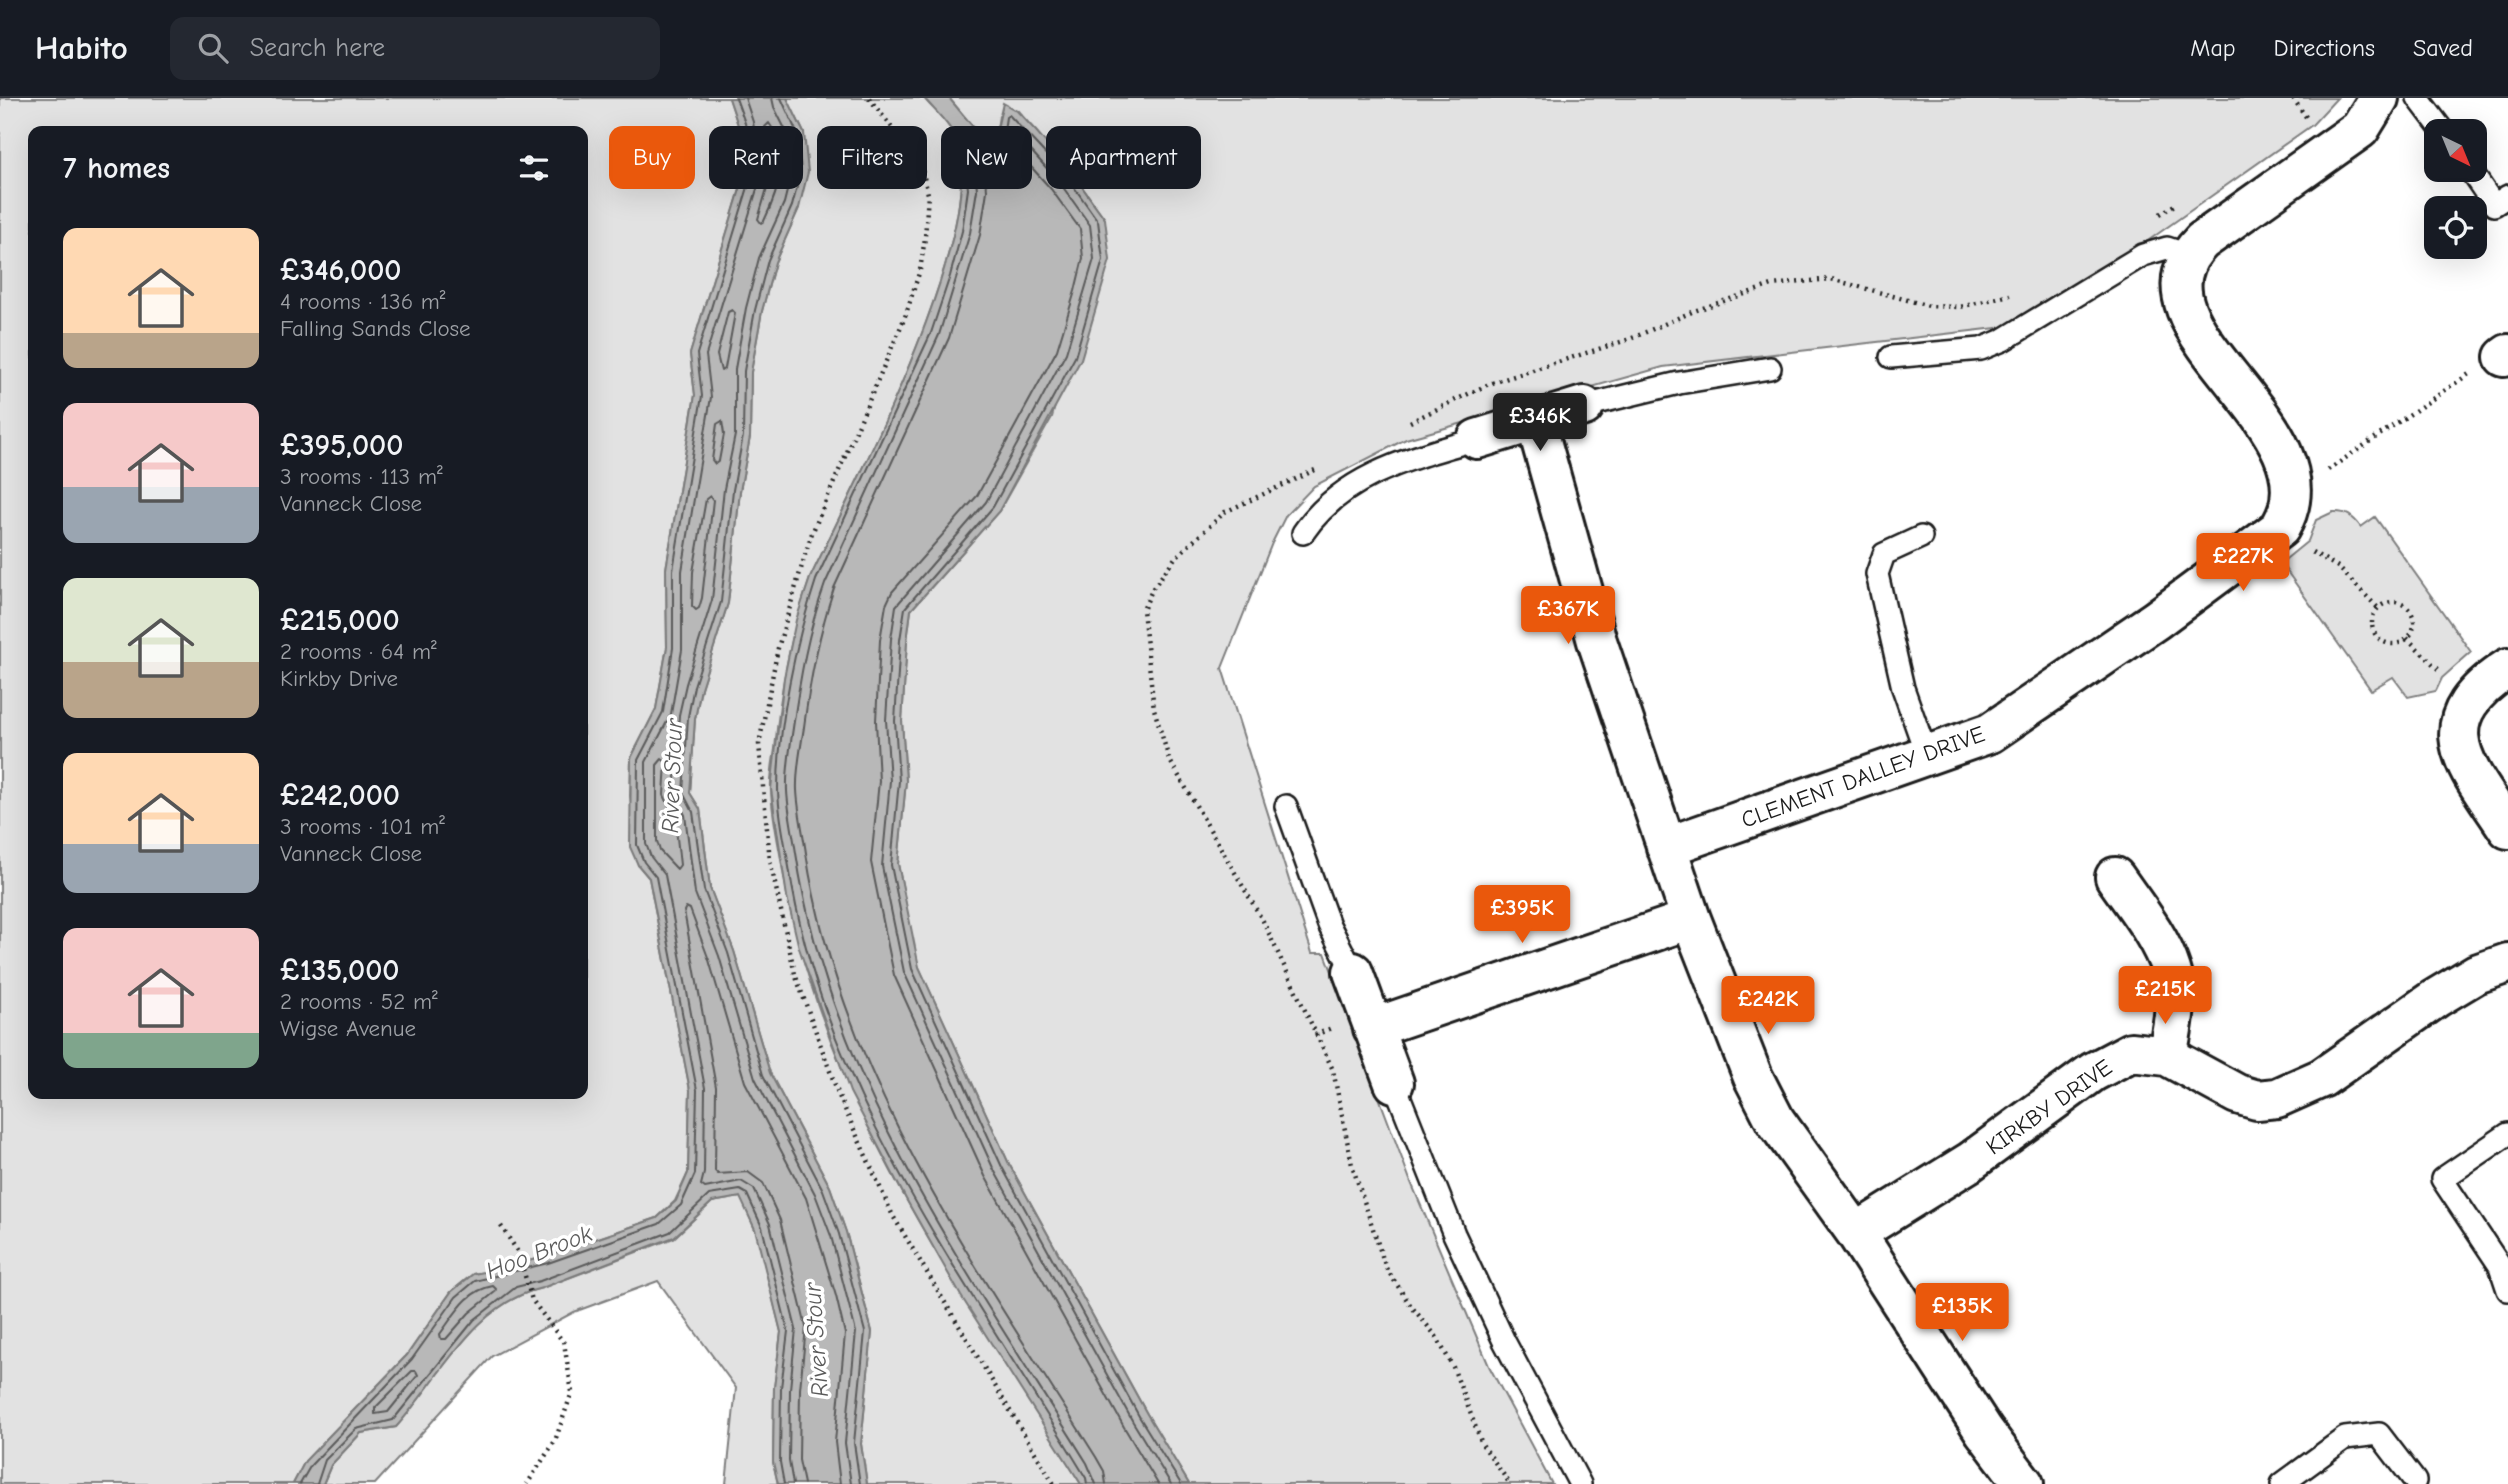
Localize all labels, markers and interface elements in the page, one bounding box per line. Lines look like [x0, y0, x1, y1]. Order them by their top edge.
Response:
search box [170, 17, 660, 80]
text: Habito [35, 29, 128, 67]
icon: search [194, 29, 232, 67]
text: Search here [250, 33, 385, 63]
text: Map [2190, 34, 2236, 62]
text: Directions [2274, 34, 2375, 62]
text: Saved [2413, 34, 2473, 62]
north arrow [2424, 119, 2487, 182]
map controls [2424, 119, 2487, 259]
chip: Buy [609, 126, 695, 189]
chip: Rent [709, 126, 803, 189]
chip: Filters [817, 126, 927, 189]
chip: New [941, 126, 1032, 189]
chip: Apartment [1046, 126, 1201, 189]
icon: filters [515, 149, 553, 187]
text: 7 homes [63, 151, 170, 186]
button: locate [2424, 196, 2487, 259]
text: £346,000 [280, 253, 402, 288]
icon: home [119, 256, 203, 340]
text: 4 rooms · 136 m² [280, 288, 446, 315]
text: Falling Sands Close [280, 315, 471, 342]
pin: £346K [1491, 394, 1589, 453]
text: £346K [1509, 402, 1571, 429]
text: £395,000 [280, 428, 403, 463]
icon: home [119, 431, 203, 515]
text: 3 rooms · 113 m² [280, 463, 443, 490]
text: Vanneck Close [280, 490, 422, 517]
pin: £227K [2194, 533, 2292, 593]
text: £227K [2212, 542, 2274, 569]
pin: £367K [1519, 587, 1617, 646]
text: £367K [1537, 595, 1599, 622]
text: £215,000 [280, 603, 400, 638]
icon: home [119, 606, 203, 690]
text: 2 rooms · 64 m² [280, 638, 437, 665]
text: Kirkby Drive [280, 665, 398, 692]
water label: River Stour [656, 717, 688, 834]
street label: CLEMENT DALLEY DRIVE [1738, 720, 1988, 834]
text: £242,000 [280, 778, 400, 813]
icon: home [119, 781, 203, 865]
text: 3 rooms · 101 m² [280, 813, 445, 840]
text: Vanneck Close [280, 840, 422, 867]
pin: £395K [1473, 886, 1571, 945]
text: £395K [1490, 894, 1554, 921]
text: £135,000 [280, 953, 399, 988]
icon: home [119, 956, 203, 1040]
pin: £215K [2116, 967, 2214, 1026]
text: £215K [2135, 975, 2195, 1002]
pin: £242K [1719, 976, 1817, 1036]
text: £242K [1737, 985, 1799, 1012]
text: 2 rooms · 52 m² [280, 988, 438, 1015]
text: Wigse Avenue [280, 1015, 416, 1042]
street label: KIRKBY DRIVE [1981, 1054, 2117, 1160]
water label: Hoo Brook [482, 1219, 596, 1285]
water label: River Stour [798, 1280, 834, 1398]
pin: £135K [1913, 1284, 2011, 1343]
text: £135K [1932, 1292, 1992, 1319]

